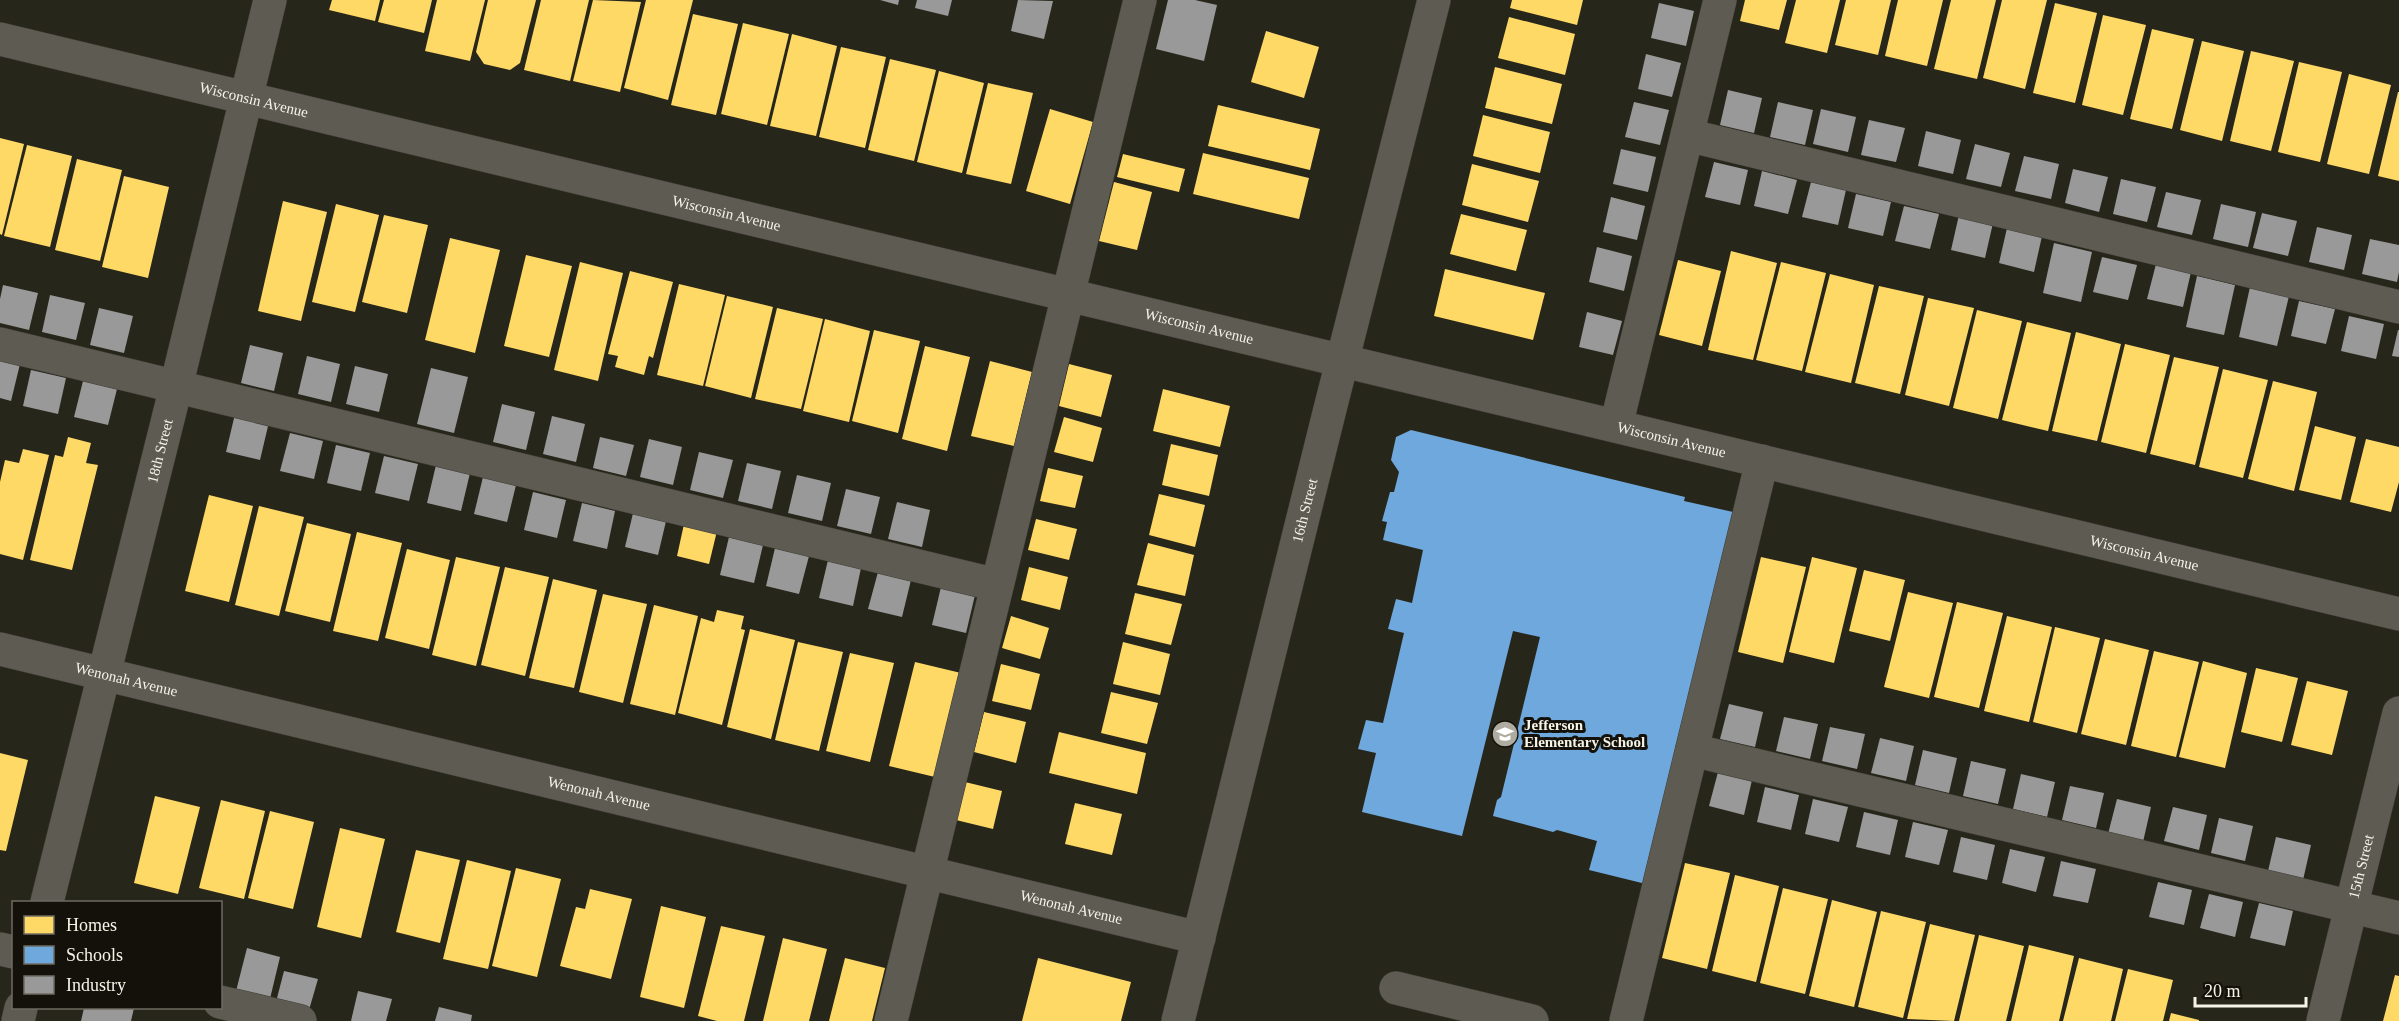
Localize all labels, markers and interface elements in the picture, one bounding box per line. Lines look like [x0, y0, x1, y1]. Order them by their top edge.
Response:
street label: Wisconsin Avenue [198, 79, 310, 121]
street label: Wisconsin Avenue [670, 192, 783, 234]
street label: Wisconsin Avenue [1143, 306, 1255, 347]
street label: 18th Street [144, 416, 176, 485]
street label: Wisconsin Avenue [1616, 419, 1728, 460]
street label: 16th Street [1289, 476, 1321, 544]
street label: Wisconsin Avenue [2088, 532, 2201, 574]
street label: Wenonah Avenue [74, 659, 180, 700]
place label: Jefferson Elementary School [1524, 717, 1645, 750]
school or university icon: Jefferson Elementary School [1490, 719, 1520, 749]
street label: Wenonah Avenue [546, 773, 652, 813]
street label: 15th Street [2345, 832, 2377, 900]
street label: Wenonah Avenue [1018, 887, 1124, 927]
legend [12, 901, 222, 1009]
text: Homes [66, 915, 117, 935]
text: Schools [66, 945, 123, 965]
scale bar [2195, 970, 2306, 1008]
text: Industry [66, 975, 126, 995]
text: 20 m [2204, 981, 2241, 1001]

